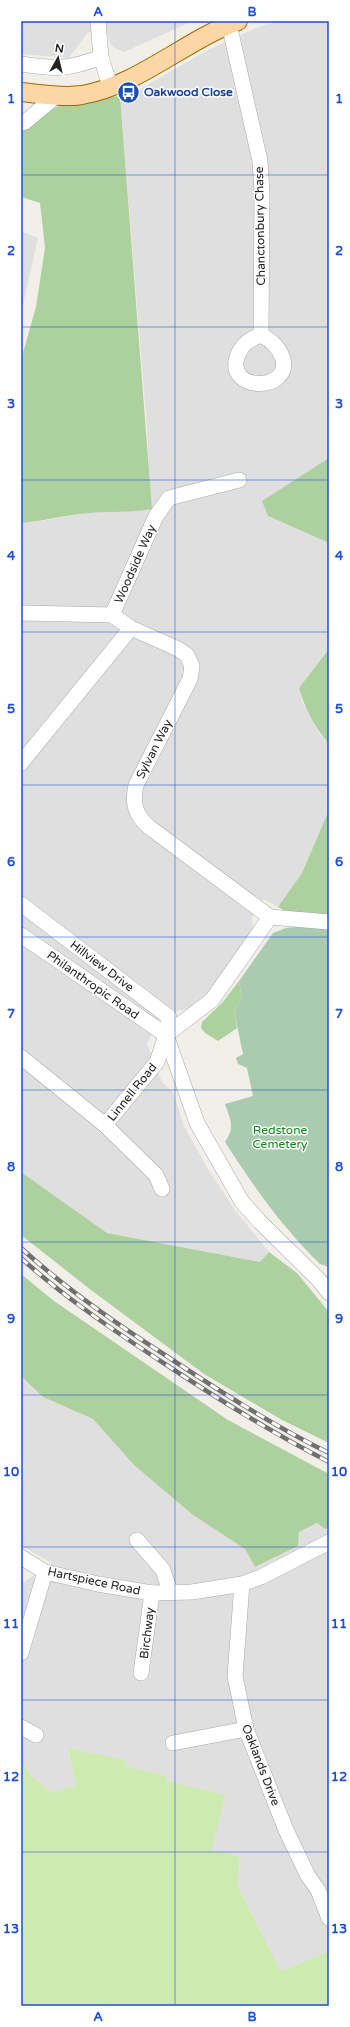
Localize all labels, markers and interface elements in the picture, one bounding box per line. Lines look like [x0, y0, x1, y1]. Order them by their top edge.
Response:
text: A [93, 4, 103, 20]
text: B [247, 4, 257, 20]
north arrow [38, 38, 78, 78]
text: N [54, 42, 65, 56]
bus stop icon: Oakwood Close [116, 79, 142, 105]
place label: Oakwood Close [144, 85, 233, 99]
text: 1 [7, 91, 15, 107]
text: 1 [335, 91, 343, 107]
street label: Chanctonbury Chase [252, 166, 268, 286]
text: 2 [7, 243, 15, 259]
text: 2 [335, 243, 343, 259]
text: 3 [7, 396, 15, 412]
text: 3 [335, 396, 343, 412]
street label: Woodside Way [111, 522, 159, 606]
text: 4 [7, 548, 16, 564]
text: 4 [335, 548, 344, 564]
text: 5 [7, 701, 15, 717]
text: 5 [335, 701, 343, 717]
street label: Sylvan Way [133, 717, 175, 781]
text: 6 [7, 854, 15, 870]
text: 6 [335, 854, 343, 870]
street label: Hillview Drive [67, 937, 137, 995]
street label: Philanthropic Road [44, 948, 142, 1022]
text: 7 [7, 1006, 15, 1022]
text: 7 [335, 1006, 343, 1022]
street label: Linnell Road [104, 1060, 160, 1124]
park label: Redstone Cemetery [252, 1123, 308, 1151]
text: 8 [7, 1159, 15, 1175]
text: 8 [335, 1159, 343, 1175]
text: 9 [7, 1311, 15, 1327]
text: 9 [335, 1311, 343, 1327]
text: 10 [3, 1464, 19, 1480]
text: 10 [331, 1464, 347, 1480]
street label: Hartspiece Road [46, 1564, 142, 1598]
street label: Birchway [137, 1606, 157, 1660]
text: 11 [3, 1616, 19, 1632]
text: 11 [331, 1616, 347, 1632]
street label: Oaklands Drive [239, 1722, 283, 1808]
text: 12 [3, 1769, 19, 1785]
text: 12 [331, 1769, 347, 1785]
text: 13 [3, 1921, 19, 1937]
text: 13 [331, 1921, 347, 1937]
text: A [93, 2009, 103, 2025]
text: B [247, 2009, 257, 2025]

